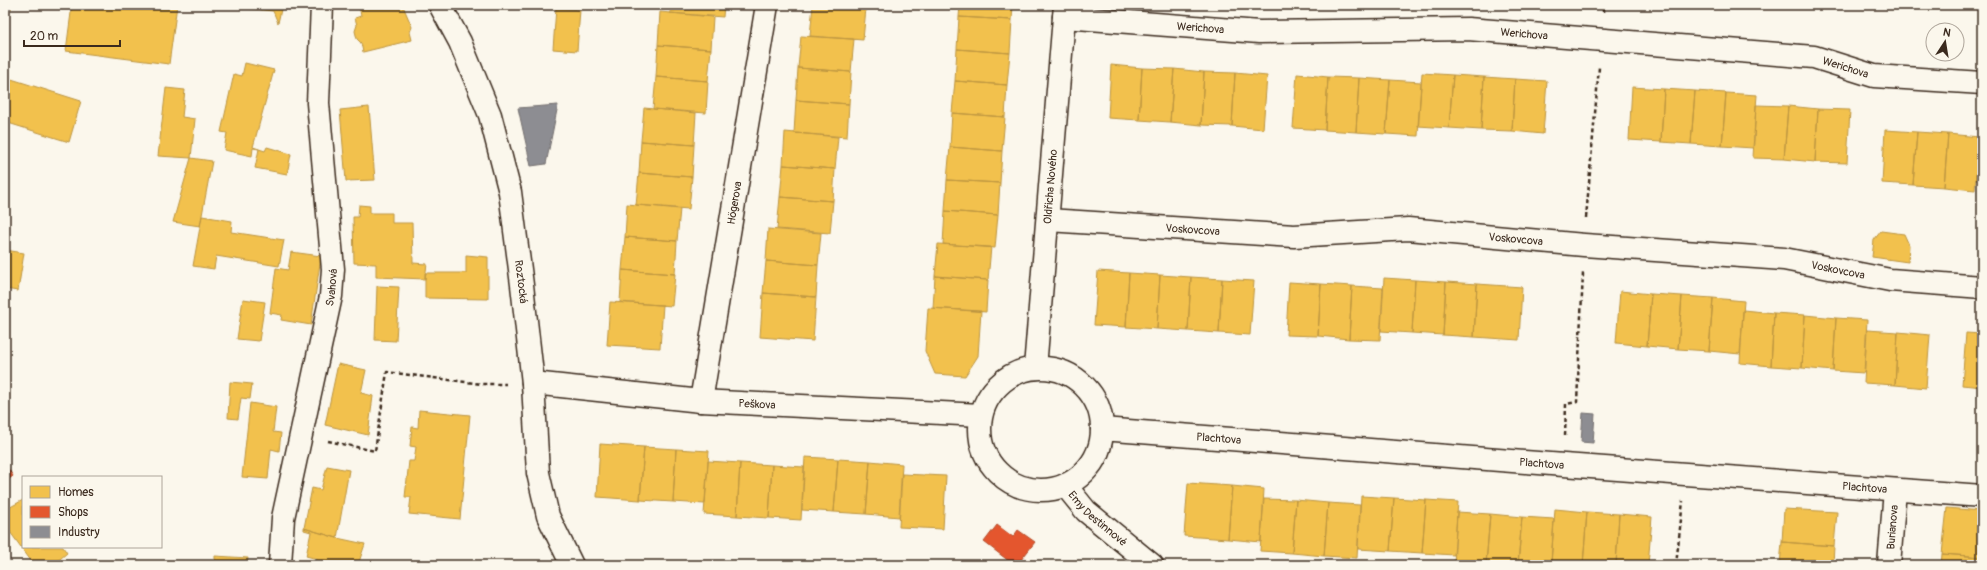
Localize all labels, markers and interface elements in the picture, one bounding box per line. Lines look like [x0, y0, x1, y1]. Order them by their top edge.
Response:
street label: Werichova [1176, 20, 1225, 36]
scale bar [24, 22, 120, 48]
north arrow [1925, 22, 1965, 62]
street label: Werichova [1500, 26, 1548, 42]
text: N [1942, 26, 1953, 40]
text: 20 m [30, 29, 59, 44]
street label: Werichova [1821, 54, 1870, 81]
street label: Oldřicha Nového [1041, 149, 1060, 224]
street label: Högerova [725, 180, 745, 225]
street label: Voskovcova [1165, 222, 1220, 238]
street label: Voskovcova [1488, 230, 1544, 248]
street label: Roztocká [512, 259, 530, 304]
street label: Voskovcova [1810, 259, 1866, 282]
street label: Svahová [323, 268, 340, 307]
street label: Peškova [738, 397, 776, 412]
street label: Plachtova [1196, 430, 1242, 447]
street label: Plachtova [1519, 456, 1565, 472]
legend [22, 476, 162, 548]
street label: Plachtova [1842, 480, 1888, 496]
text: Homes [58, 485, 94, 500]
street label: Emy Destinnové [1065, 488, 1130, 549]
street label: Burianova [1884, 504, 1901, 550]
text: Shops [58, 505, 89, 520]
text: Industry [58, 525, 100, 540]

